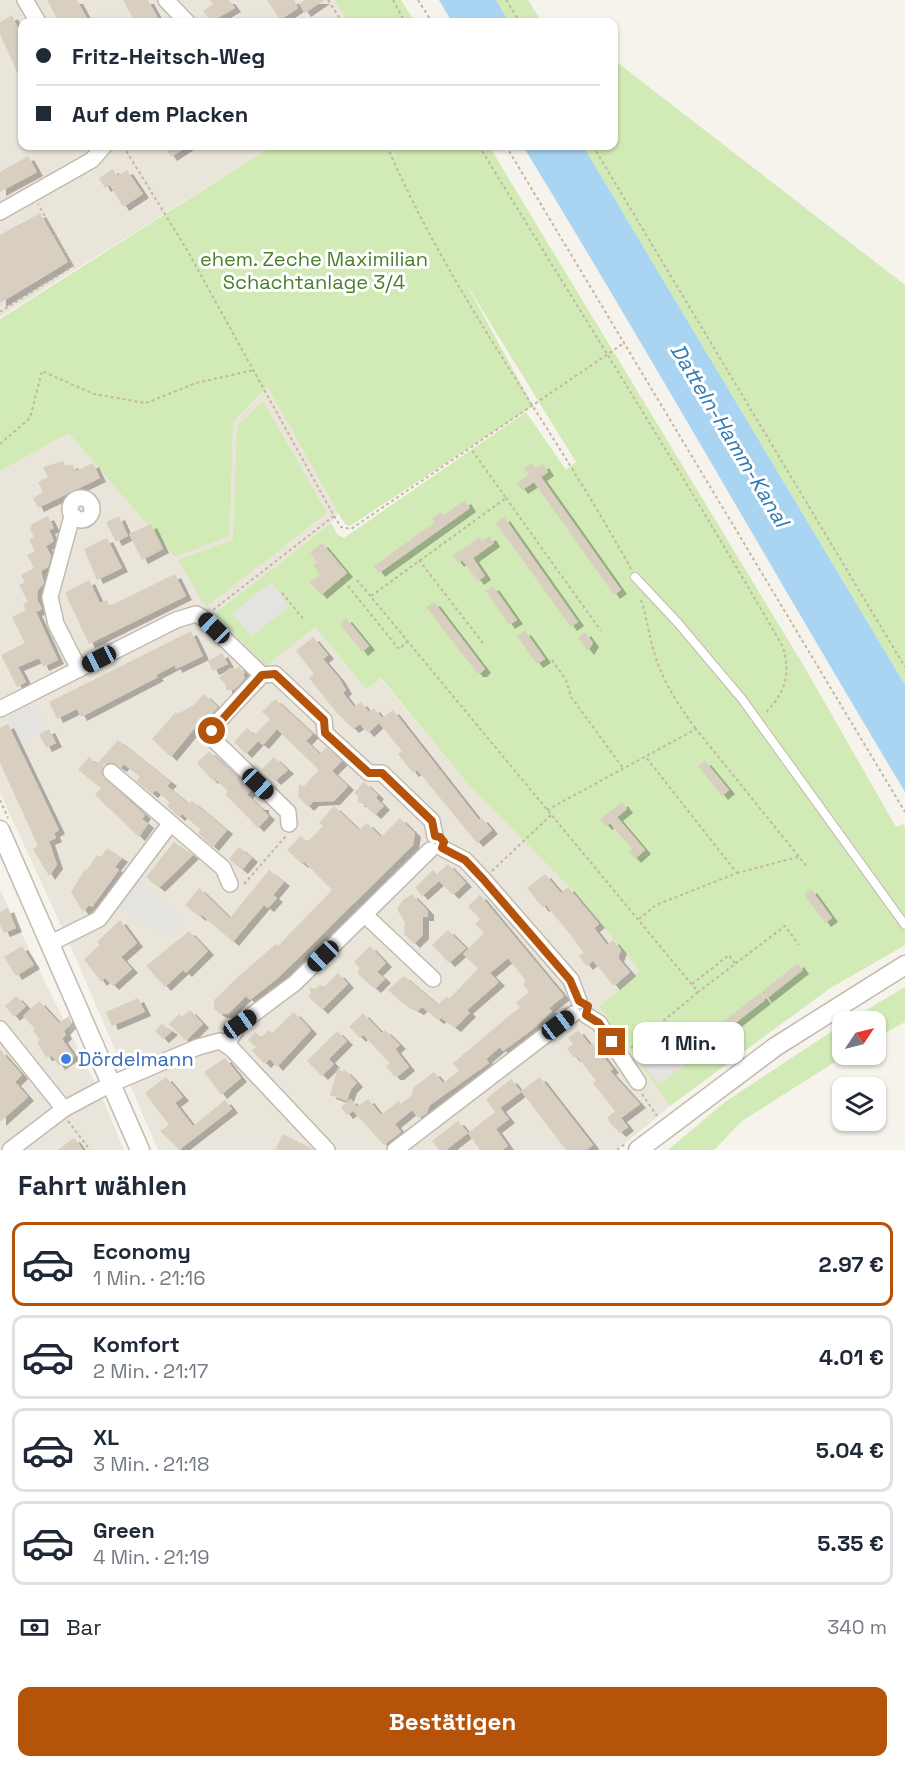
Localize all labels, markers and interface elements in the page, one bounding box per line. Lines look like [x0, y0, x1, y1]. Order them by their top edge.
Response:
text: Fritz-Heitsch-Weg [72, 42, 265, 70]
text: Auf dem Placken [72, 100, 248, 128]
park label: ehem. Zeche Maximilian Schachtanlage 3/4 [200, 246, 428, 295]
water label: Datteln-Hamm-Kanal [665, 338, 797, 534]
car [195, 609, 233, 647]
car [79, 643, 119, 675]
route start [198, 717, 225, 744]
car [239, 765, 277, 803]
car [304, 937, 342, 975]
car [220, 1006, 260, 1042]
car [538, 1007, 578, 1043]
north arrow [832, 1011, 886, 1065]
map controls [832, 1011, 886, 1131]
callout: 1 Min. [633, 1021, 744, 1063]
route end [598, 1028, 625, 1055]
text: 1 Min. [661, 1030, 716, 1056]
place label: Dördelmann [78, 1046, 194, 1072]
marker: Dördelmann [59, 1052, 73, 1066]
button: layers [832, 1077, 886, 1131]
text: Fahrt wählen [18, 1168, 187, 1203]
icon: car [21, 1237, 75, 1291]
text: Economy [93, 1237, 191, 1265]
text: 2.97 € [819, 1250, 884, 1278]
text: 1 Min. · 21:16 [93, 1265, 205, 1291]
icon: car [21, 1330, 75, 1384]
text: Komfort [93, 1330, 180, 1358]
text: 4.01 € [819, 1343, 884, 1371]
text: 2 Min. · 21:17 [93, 1358, 208, 1384]
icon: car [21, 1423, 75, 1477]
text: XL [93, 1423, 119, 1451]
text: 5.04 € [816, 1436, 884, 1464]
text: 3 Min. · 21:18 [93, 1451, 209, 1477]
icon: car [21, 1516, 75, 1570]
text: Green [93, 1516, 155, 1544]
text: 5.35 € [817, 1529, 884, 1557]
text: 4 Min. · 21:19 [93, 1544, 210, 1570]
icon: cash [18, 1611, 51, 1644]
text: Bar [66, 1613, 102, 1641]
text: 340 m [827, 1614, 887, 1640]
button: Bestätigen [18, 1687, 887, 1756]

